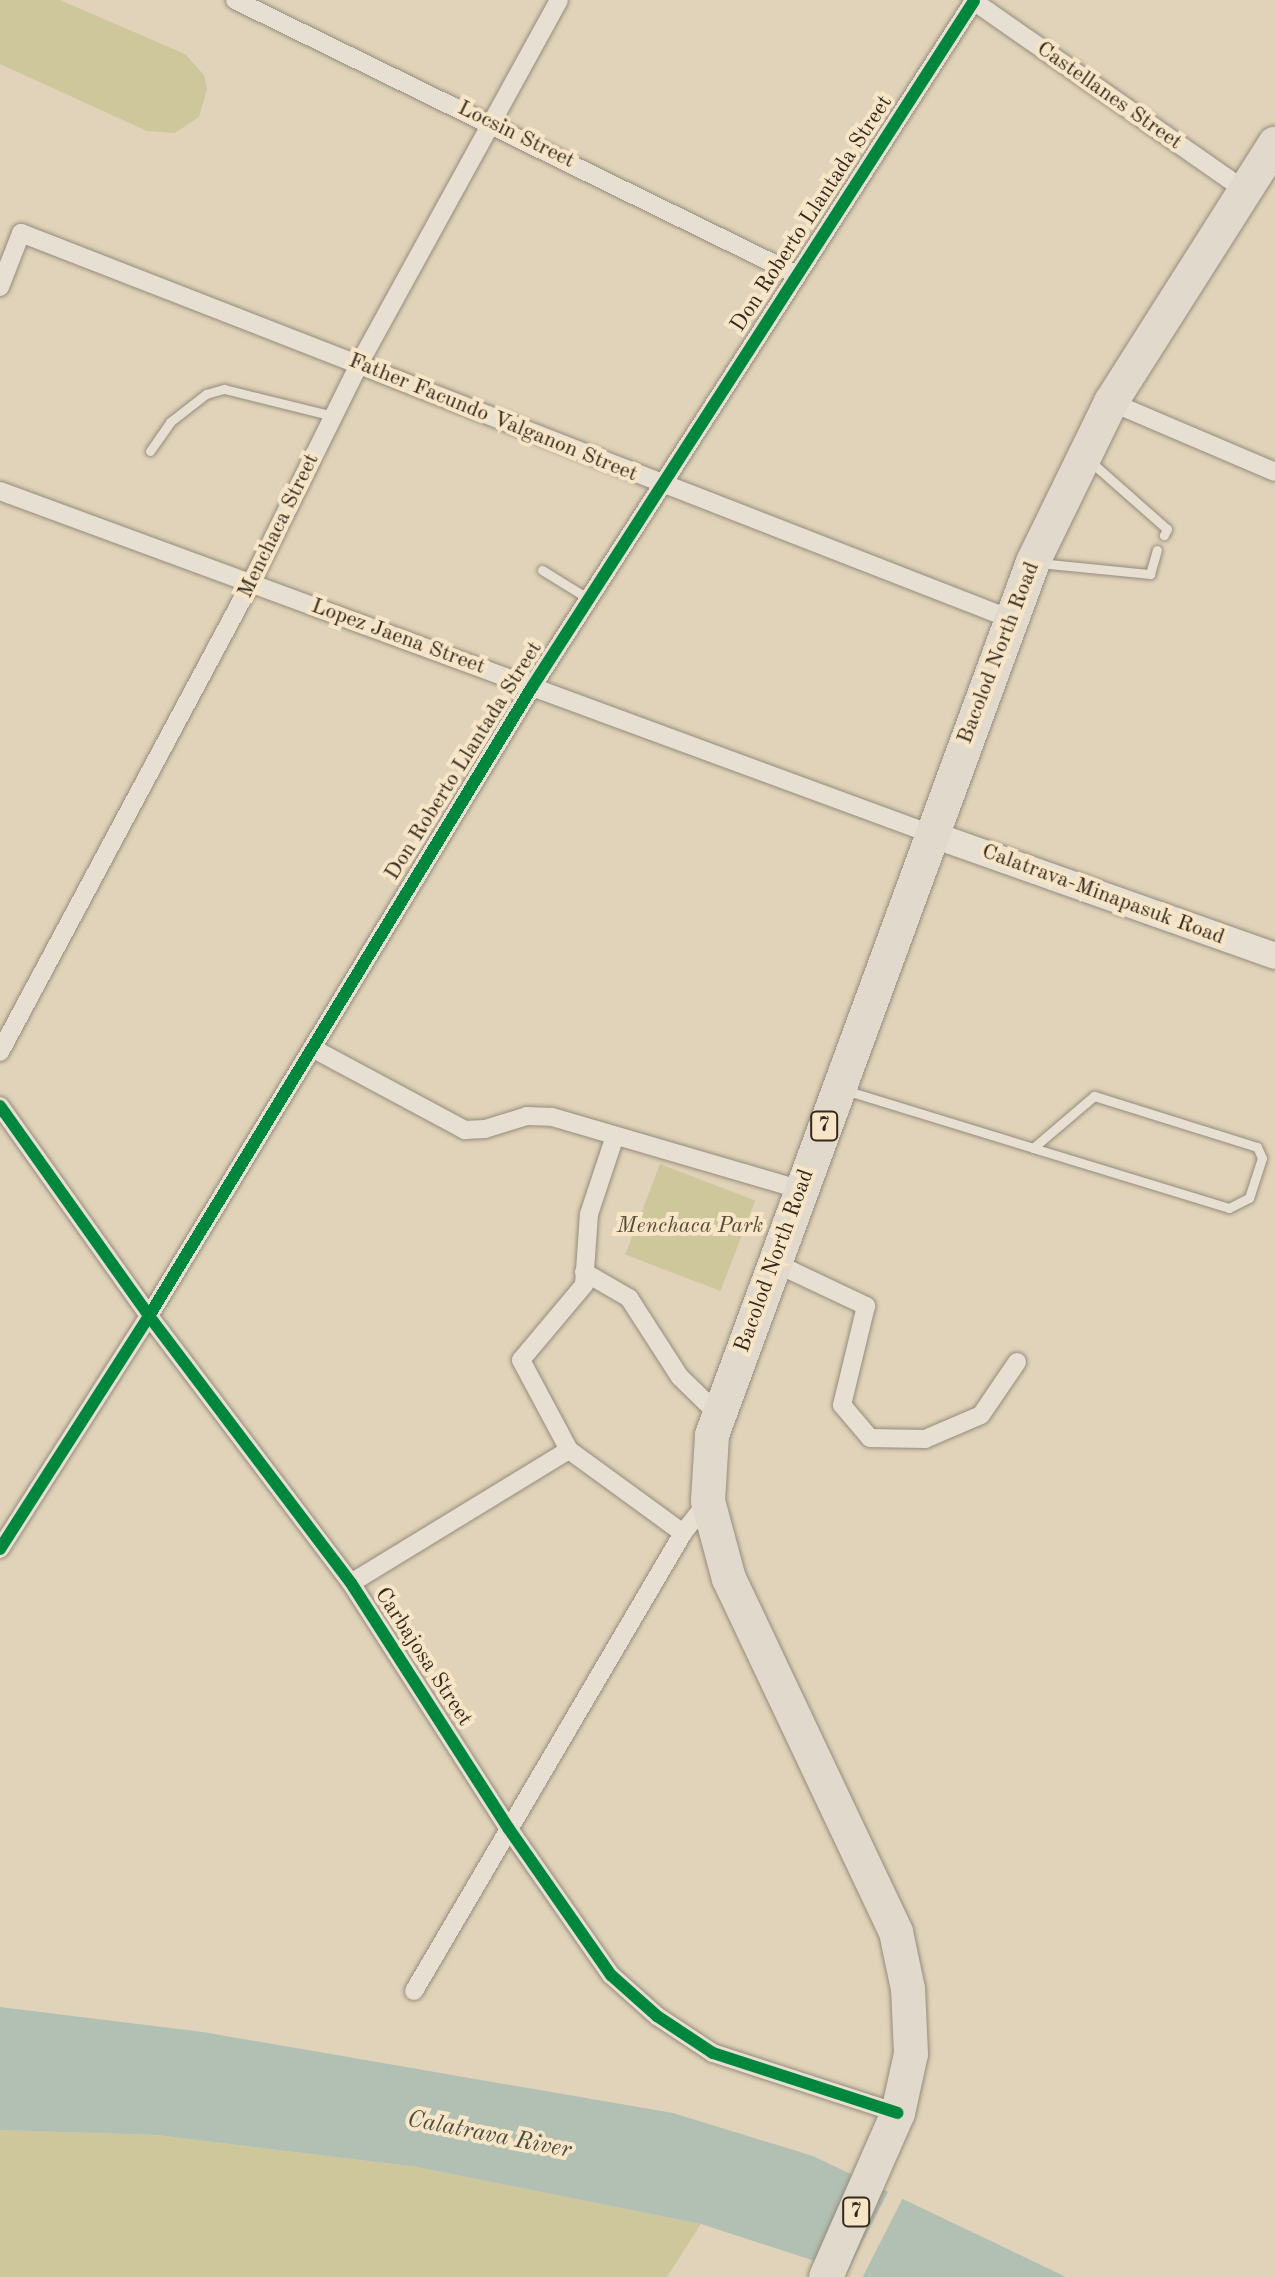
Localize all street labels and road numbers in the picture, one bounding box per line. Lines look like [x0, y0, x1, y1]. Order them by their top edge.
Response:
street label: Castellanes Street [1031, 36, 1187, 156]
street label: Don Roberto Llantada Street [726, 91, 898, 337]
street label: Locsin Street [453, 95, 579, 175]
street label: Father Facundo Valganon Street [345, 348, 641, 488]
street label: Menchaca Street [233, 449, 325, 603]
street label: Bacolod North Road [952, 558, 1046, 748]
street label: Lopez Jaena Street [307, 593, 489, 681]
street label: Don Roberto Llantada Street [379, 637, 549, 885]
street label: Calatrava-Minapasuk Road [978, 839, 1228, 951]
road number: 7 [810, 1110, 838, 1142]
street label: Bacolod North Road [730, 1166, 820, 1356]
street label: Carbajosa Street [368, 1583, 478, 1731]
road number: 7 [842, 2196, 870, 2228]

